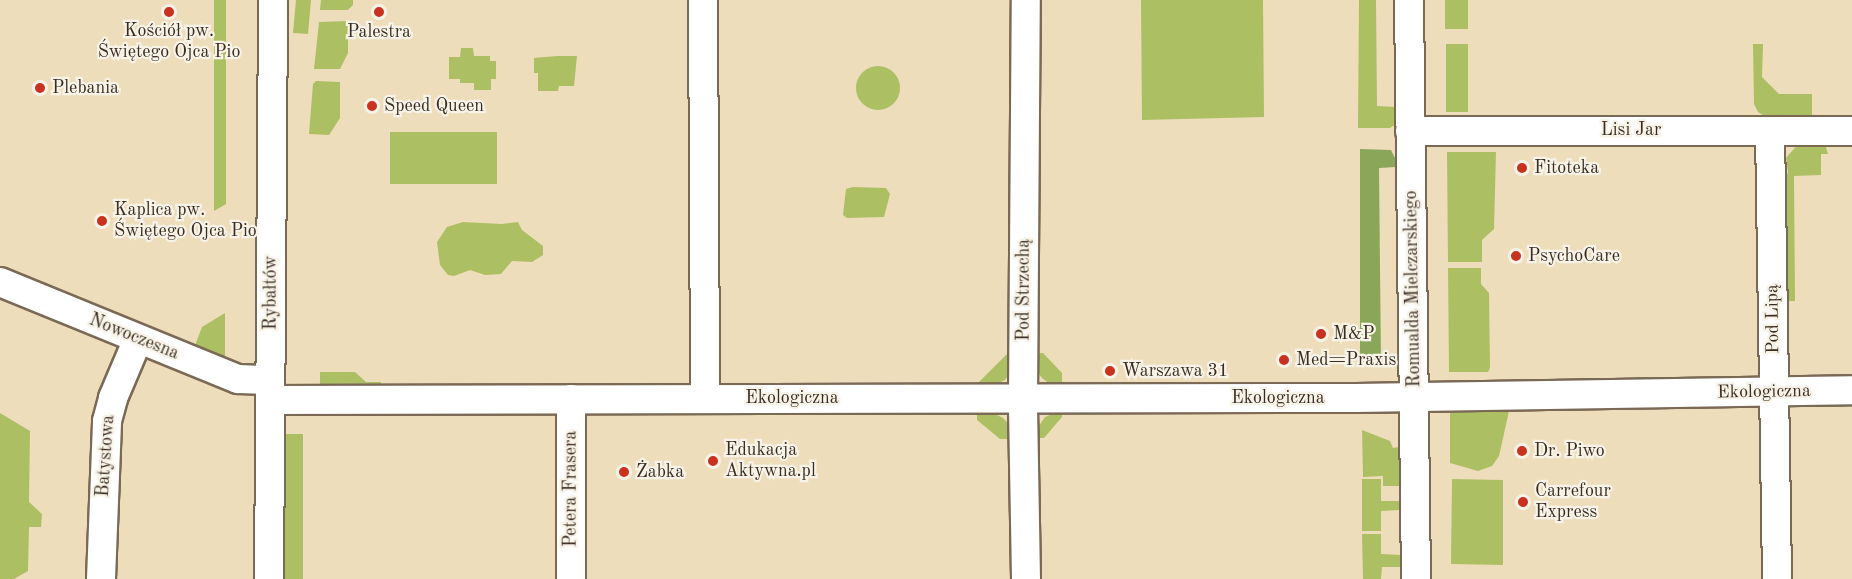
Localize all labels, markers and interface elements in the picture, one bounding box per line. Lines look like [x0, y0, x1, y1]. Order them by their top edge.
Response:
marker: Kościół pw. Świętego Ojca Pio [162, 5, 176, 19]
marker: Palestra [372, 5, 386, 19]
place label: Kościół pw. Świętego Ojca Pio [98, 21, 240, 63]
place label: Palestra [347, 21, 411, 43]
place label: Plebania [52, 77, 119, 99]
marker: Plebania [33, 81, 47, 95]
place label: Speed Queen [384, 95, 484, 117]
marker: Speed Queen [365, 99, 379, 113]
street label: Lisi Jar [1601, 119, 1661, 141]
place label: Fitoteka [1534, 157, 1599, 179]
marker: Fitoteka [1515, 161, 1529, 175]
street label: Romualda Mielczarskiego [1400, 190, 1426, 388]
place label: Kaplica pw. Świętego Ojca Pio [114, 200, 257, 242]
marker: Kaplica pw. Świętego Ojca Pio [95, 214, 109, 228]
street label: Pod Strzechą [1013, 239, 1035, 341]
place label: PsychoCare [1528, 245, 1620, 267]
marker: PsychoCare [1509, 249, 1523, 263]
street label: Rybałtów [260, 256, 282, 330]
street label: Pod Lipą [1762, 284, 1784, 354]
street label: Nowoczesna [86, 309, 182, 365]
place label: M&P [1333, 323, 1374, 345]
marker: M&P [1314, 327, 1328, 341]
place label: Med=Praxis [1296, 349, 1396, 371]
marker: Med=Praxis [1277, 353, 1291, 367]
place label: Warszawa 31 [1122, 360, 1228, 382]
marker: Warszawa 31 [1103, 364, 1117, 378]
street label: Ekologiczna [1717, 380, 1811, 404]
street label: Ekologiczna [745, 387, 839, 409]
street label: Ekologiczna [1231, 387, 1325, 409]
street label: Batystowa [92, 414, 120, 498]
street label: Petera Frasera [560, 431, 582, 547]
place label: Edukacja Aktywna.pl [725, 440, 816, 482]
place label: Dr. Piwo [1534, 440, 1605, 462]
marker: Dr. Piwo [1515, 444, 1529, 458]
marker: Edukacja Aktywna.pl [706, 454, 720, 468]
place label: Żabka [636, 461, 684, 483]
marker: Żabka [617, 465, 631, 479]
place label: Carrefour Express [1535, 481, 1611, 524]
marker: Carrefour Express [1516, 495, 1530, 509]

